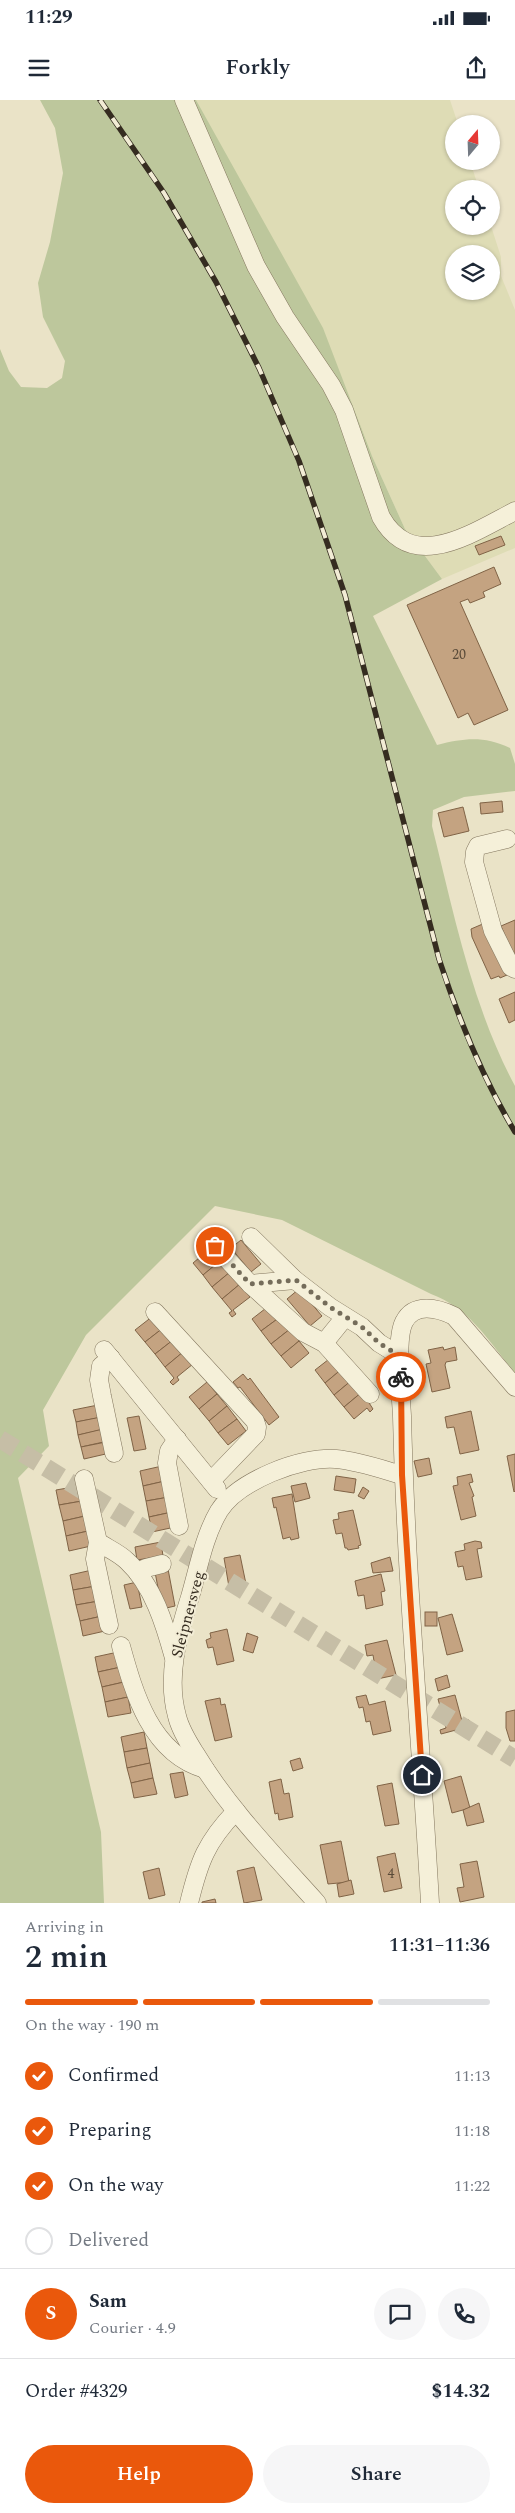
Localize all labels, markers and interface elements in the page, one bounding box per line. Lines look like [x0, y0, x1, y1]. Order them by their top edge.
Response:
text: 11:29 [25, 3, 73, 32]
text: Forkly [225, 51, 290, 84]
icon: menu [25, 54, 53, 82]
icon: share [462, 54, 490, 82]
north arrow [445, 115, 500, 170]
map controls [445, 115, 500, 300]
button: locate [445, 180, 500, 235]
button: layers [445, 245, 500, 300]
house number: 20 [452, 644, 466, 665]
pin [194, 1225, 236, 1267]
icon: bag [201, 1232, 229, 1260]
courier [376, 1352, 426, 1402]
icon: bike [387, 1363, 415, 1391]
street label: Sleipnersveg [165, 1568, 211, 1661]
pin [401, 1754, 443, 1796]
icon: home [408, 1761, 436, 1789]
house number: 4 [388, 1863, 395, 1884]
text: Arriving in [25, 1915, 104, 1939]
text: 11:31–11:36 [389, 1931, 490, 1960]
text: 2 min [25, 1933, 108, 1982]
text: On the way · 190 m [25, 2013, 159, 2037]
text: Confirmed [68, 2061, 159, 2090]
icon: check [25, 2062, 53, 2090]
text: 11:13 [454, 2064, 490, 2088]
text: Preparing [68, 2116, 152, 2145]
icon: check [25, 2117, 53, 2145]
text: 11:18 [454, 2119, 490, 2143]
text: On the way [68, 2171, 164, 2200]
icon: check [25, 2172, 53, 2200]
text: 11:22 [454, 2174, 490, 2198]
text: Delivered [68, 2226, 149, 2255]
text: Sam [89, 2287, 127, 2316]
button: chat [374, 2288, 426, 2340]
button: phone [438, 2288, 490, 2340]
text: S [46, 2299, 56, 2328]
text: Courier · 4.9 [89, 2316, 176, 2340]
text: Order #4329 [25, 2377, 128, 2406]
text: $14.32 [432, 2377, 490, 2406]
button: Help [25, 2445, 253, 2503]
button: Share [263, 2445, 490, 2503]

